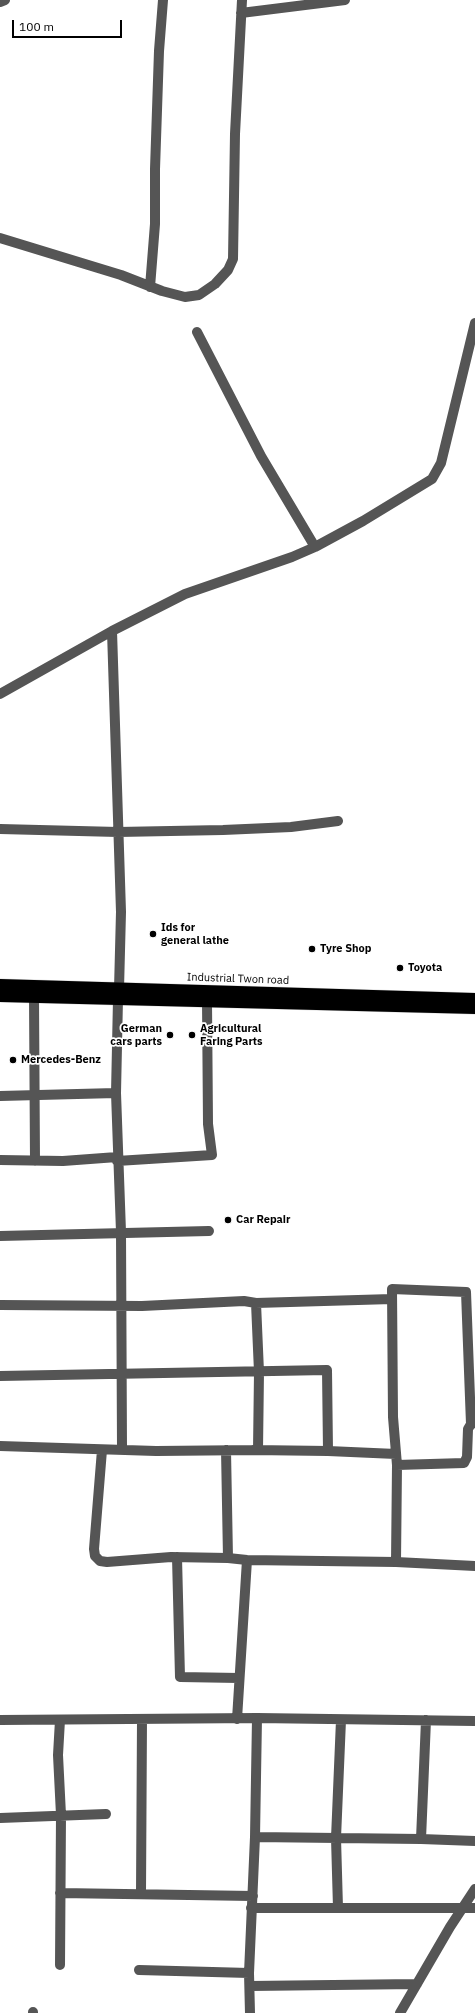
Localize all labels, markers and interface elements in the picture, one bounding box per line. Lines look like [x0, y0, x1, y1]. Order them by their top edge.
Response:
scale bar [14, 12, 124, 38]
text: 100 m [19, 19, 54, 34]
place label: Ids for general lathe [161, 921, 229, 947]
marker: Ids for general lathe [148, 929, 158, 939]
place label: Tyre Shop [320, 942, 371, 956]
marker: Tyre Shop [307, 944, 317, 954]
place label: Toyota [408, 961, 442, 975]
marker: Toyota [395, 963, 405, 973]
street label: Industrial Twon road [187, 971, 289, 987]
place label: German cars parts [110, 1022, 162, 1048]
place label: Agricultural Faring Parts [200, 1022, 263, 1048]
marker: German cars parts [165, 1030, 175, 1040]
marker: Agricultural Faring Parts [187, 1030, 197, 1040]
place label: Mercedes-Benz [21, 1053, 101, 1067]
marker: Mercedes-Benz [8, 1055, 18, 1065]
place label: Car Repair [236, 1213, 290, 1227]
marker: Car Repair [223, 1215, 233, 1225]

